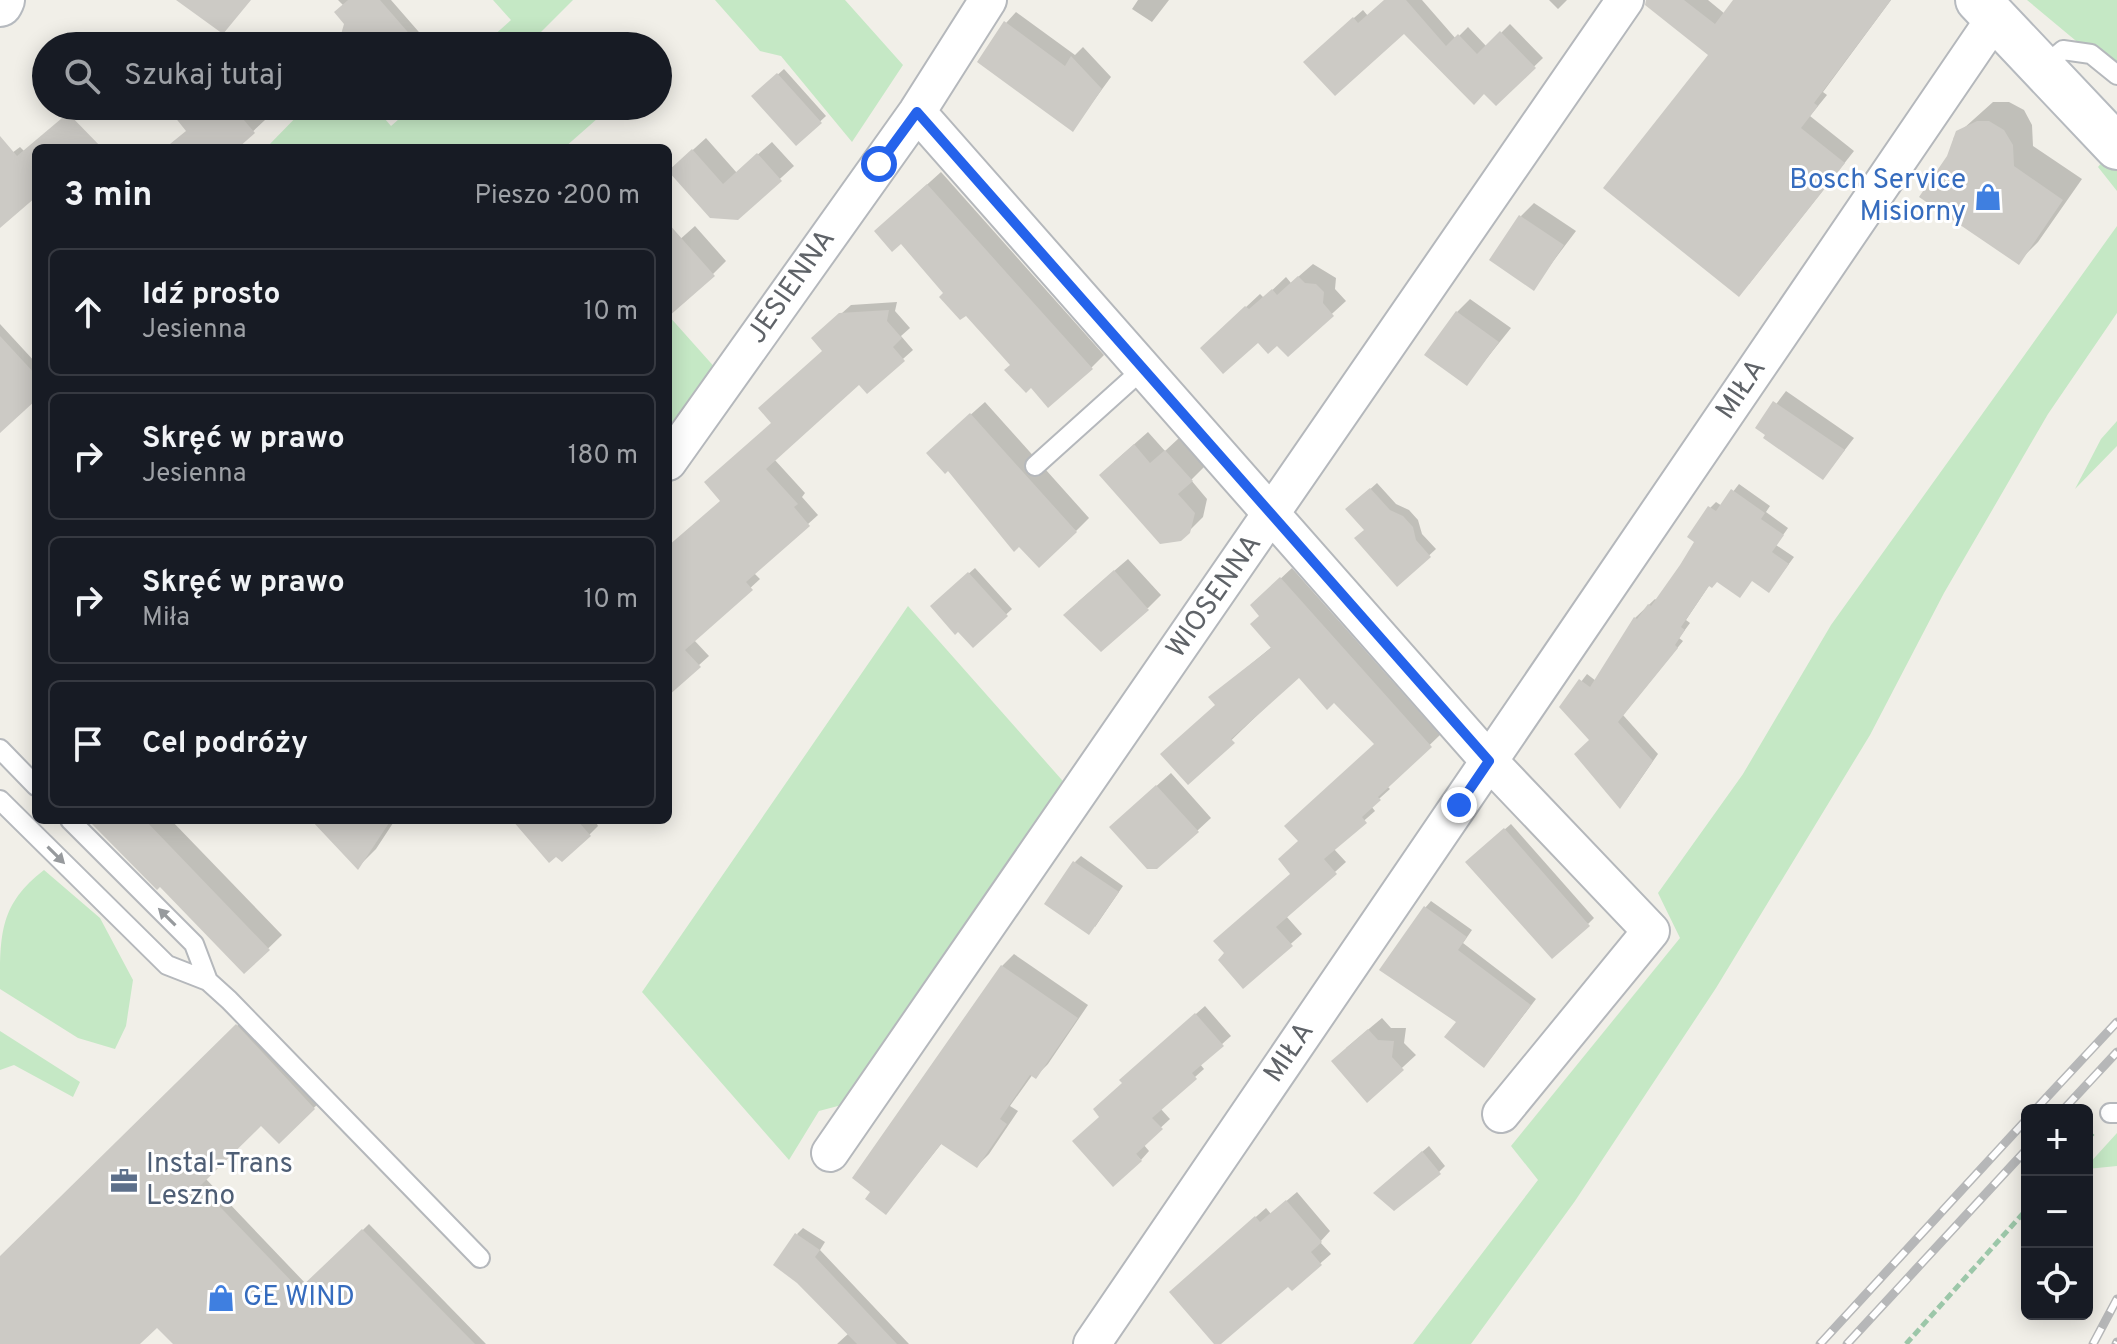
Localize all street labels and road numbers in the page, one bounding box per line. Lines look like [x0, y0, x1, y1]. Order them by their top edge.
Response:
street label: JESIENNA [740, 223, 844, 351]
street label: MIŁA [1709, 353, 1775, 427]
street label: WIOSENNA [1159, 528, 1271, 666]
street label: MIŁA [1257, 1016, 1323, 1090]

